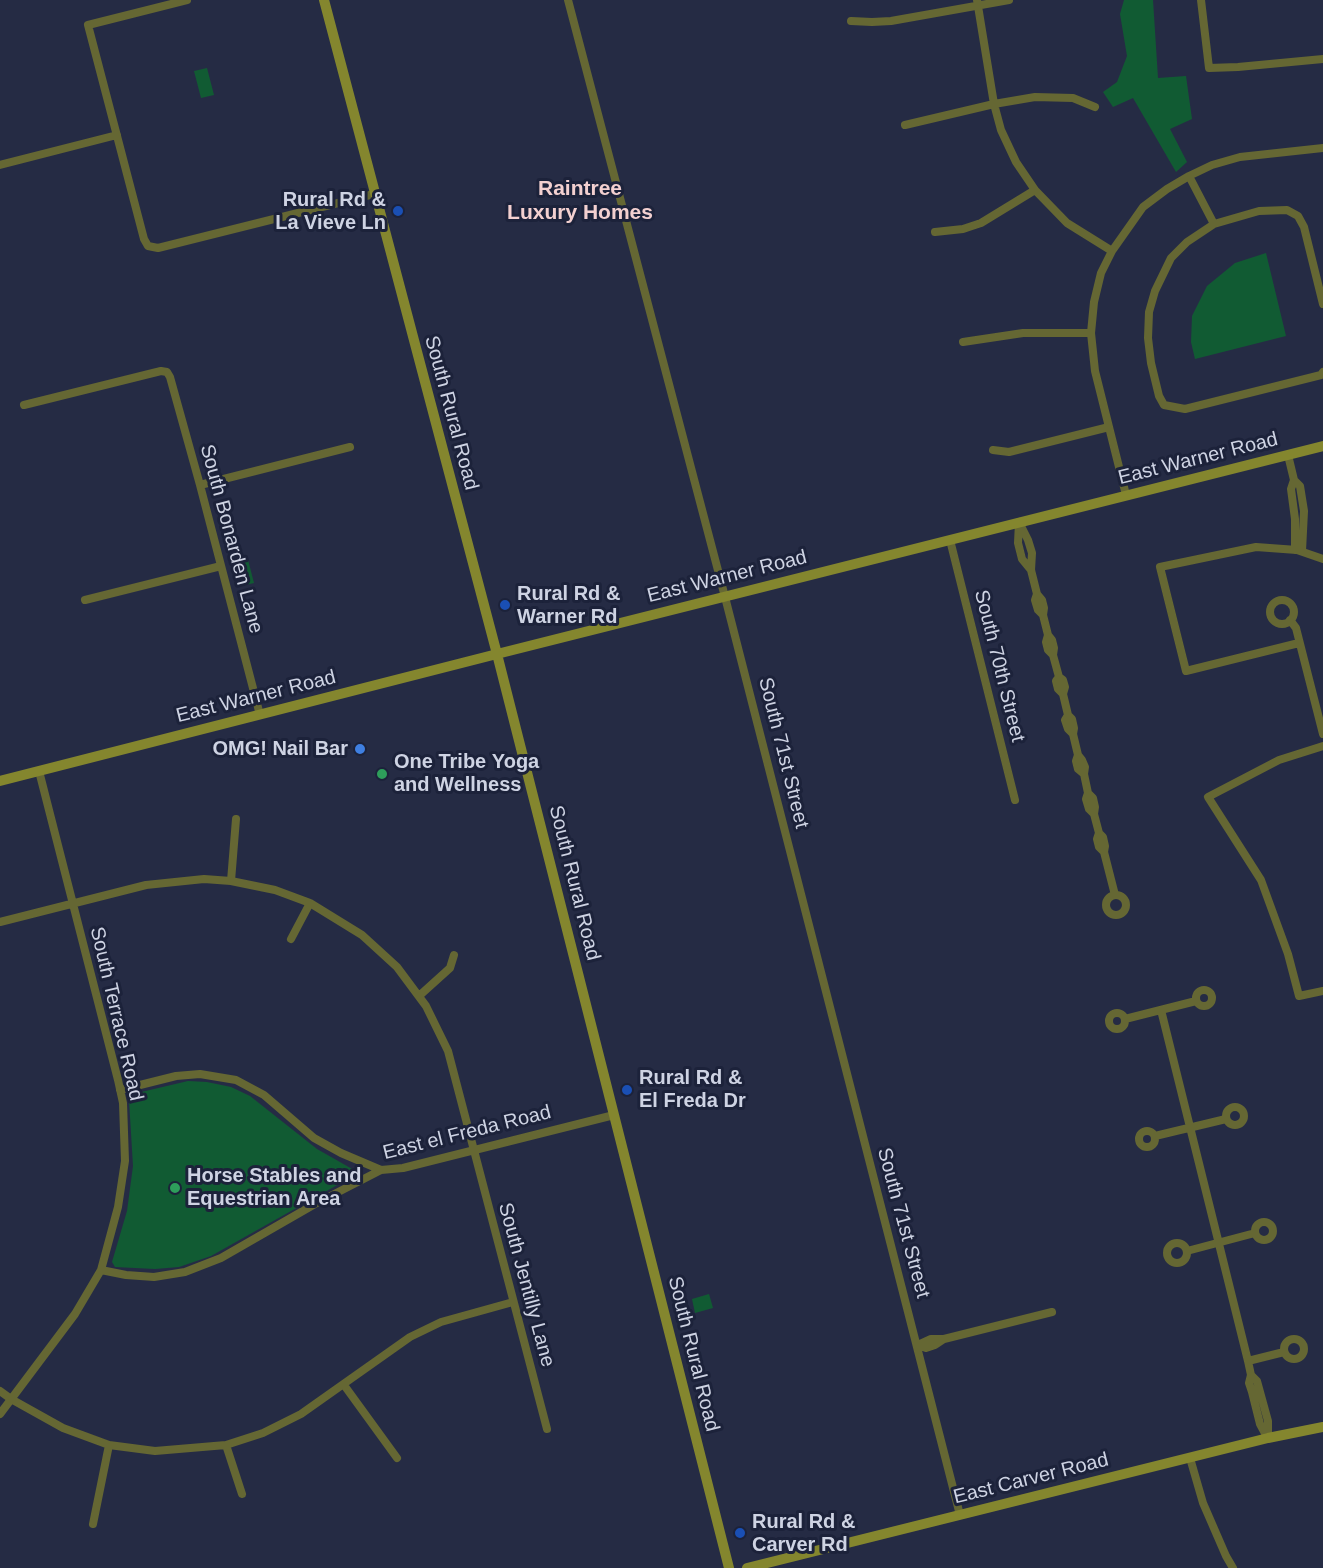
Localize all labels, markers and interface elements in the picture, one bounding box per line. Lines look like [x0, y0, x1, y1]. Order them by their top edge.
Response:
district label: Raintree Luxury Homes [507, 176, 653, 226]
place label: Rural Rd & La Vieve Ln [275, 188, 386, 235]
marker: Rural Rd & La Vieve Ln [391, 204, 405, 218]
street label: South Rural Road [419, 333, 483, 493]
street label: East Warner Road [1116, 428, 1280, 490]
street label: South Bonarden Lane [194, 442, 268, 636]
street label: East Warner Road [645, 546, 809, 608]
place label: Rural Rd & Warner Rd [517, 582, 620, 629]
street label: South 70th Street [969, 588, 1029, 744]
marker: Rural Rd & Warner Rd [498, 598, 512, 612]
street label: East Warner Road [174, 666, 338, 728]
street label: South 71st Street [753, 675, 813, 831]
place label: OMG! Nail Bar [212, 737, 348, 761]
marker: OMG! Nail Bar [353, 742, 367, 756]
place label: One Tribe Yoga and Wellness [394, 750, 539, 797]
marker: One Tribe Yoga and Wellness [375, 767, 389, 781]
street label: South Rural Road [543, 803, 605, 963]
street label: South Terrace Road [84, 925, 148, 1103]
place label: Rural Rd & El Freda Dr [639, 1066, 746, 1113]
marker: Rural Rd & El Freda Dr [620, 1083, 634, 1097]
street label: East el Freda Road [380, 1101, 554, 1165]
street label: South 71st Street [871, 1145, 935, 1301]
place label: Horse Stables and Equestrian Area [187, 1164, 362, 1211]
marker: Horse Stables and Equestrian Area [168, 1181, 182, 1195]
street label: South Jentilly Lane [493, 1200, 559, 1370]
street label: South Rural Road [662, 1274, 724, 1434]
street label: East Carver Road [951, 1448, 1111, 1510]
place label: Rural Rd & Carver Rd [752, 1510, 855, 1557]
marker: Rural Rd & Carver Rd [733, 1526, 747, 1540]

